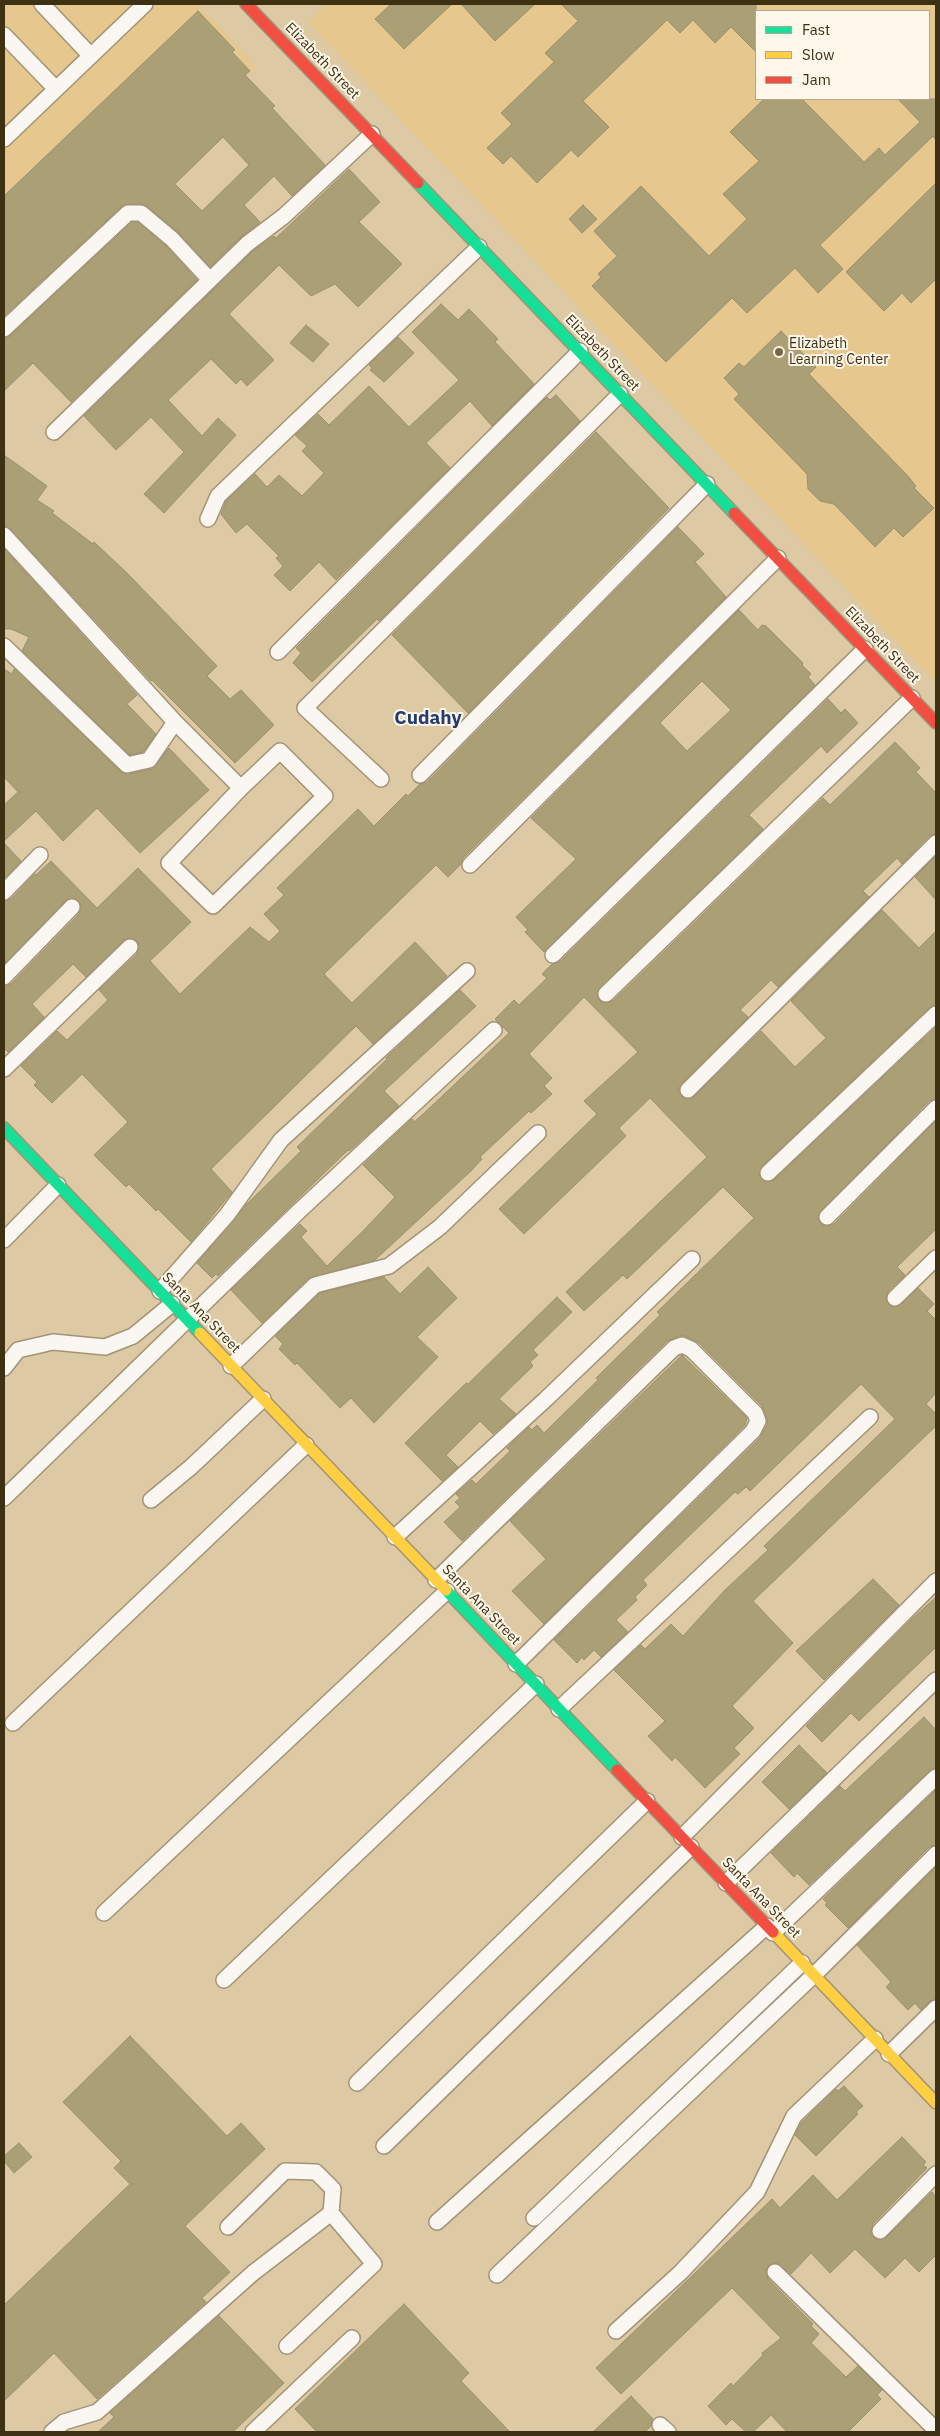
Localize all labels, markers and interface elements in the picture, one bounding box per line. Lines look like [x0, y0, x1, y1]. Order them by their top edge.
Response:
legend [755, 10, 930, 100]
street label: Elizabeth Street [281, 19, 363, 103]
text: Fast [802, 20, 830, 39]
text: Slow [802, 45, 835, 64]
text: Jam [802, 70, 831, 89]
street label: Elizabeth Street [561, 311, 643, 395]
place label: Elizabeth Learning Center [789, 336, 888, 368]
marker: Elizabeth Learning Center [773, 346, 785, 358]
street label: Elizabeth Street [841, 603, 923, 687]
district label: Cudahy [394, 708, 462, 730]
street label: Santa Ana Street [158, 1269, 244, 1357]
street label: Santa Ana Street [438, 1561, 524, 1649]
street label: Santa Ana Street [718, 1854, 804, 1942]

